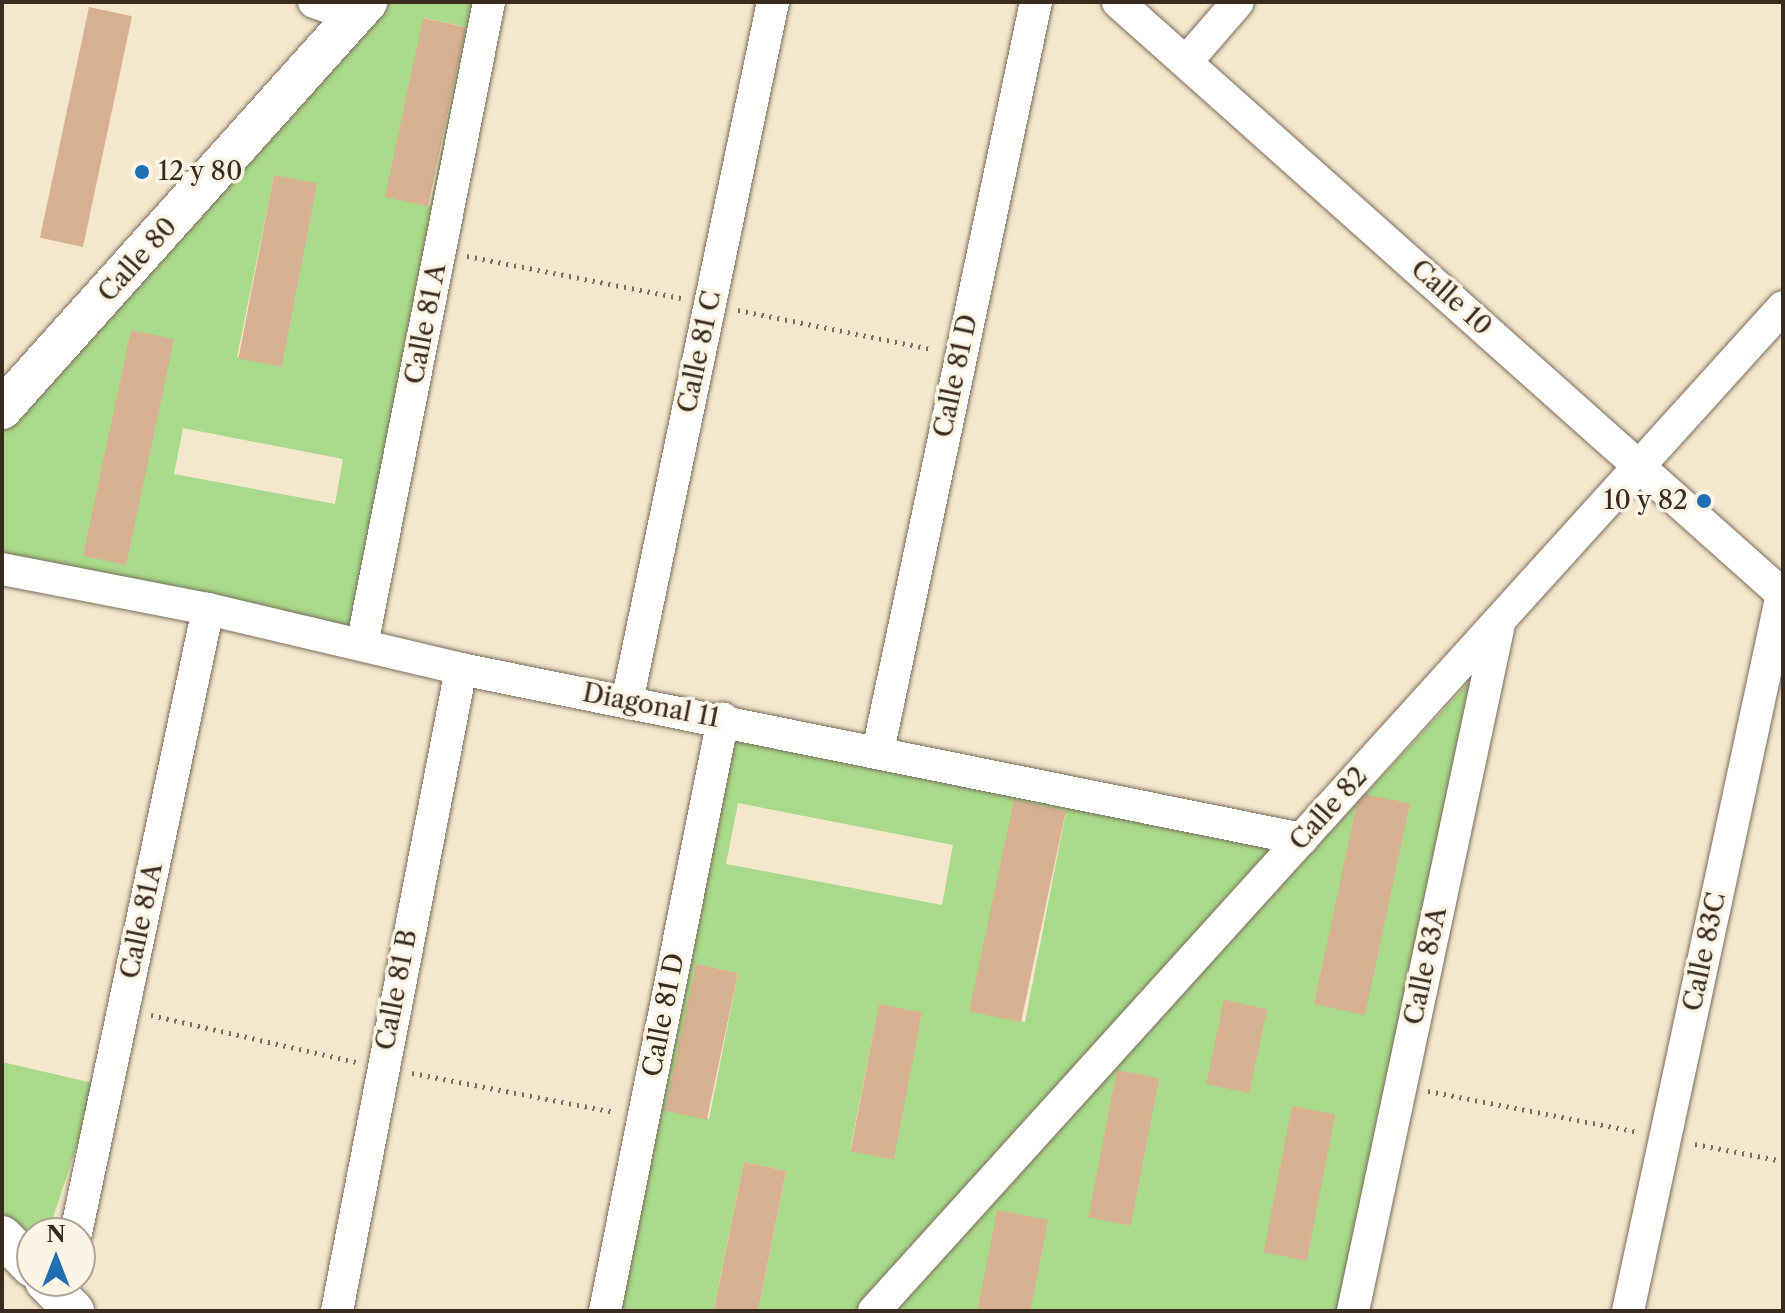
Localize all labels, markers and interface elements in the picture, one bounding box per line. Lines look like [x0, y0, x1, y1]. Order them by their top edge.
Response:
place label: 12 y 80 [158, 156, 244, 188]
marker: 12 y 80 [133, 163, 151, 181]
street label: Calle 80 [92, 211, 184, 309]
street label: Calle 10 [1404, 254, 1498, 342]
street label: Calle 81 A [399, 261, 453, 387]
street label: Calle 81 C [672, 288, 728, 416]
street label: Calle 81 D [928, 312, 984, 440]
place label: 10 y 82 [1602, 485, 1688, 517]
marker: 10 y 82 [1695, 492, 1713, 510]
street label: Diagonal 11 [580, 677, 722, 735]
street label: Calle 82 [1284, 761, 1374, 857]
street label: Calle 81A [115, 860, 169, 982]
street label: Calle 83C [1677, 890, 1733, 1014]
street label: Calle 83A [1398, 904, 1454, 1028]
street label: Calle 81 B [370, 927, 424, 1053]
street label: Calle 81 D [637, 951, 691, 1079]
north arrow [16, 1217, 96, 1297]
text: N [46, 1221, 66, 1248]

